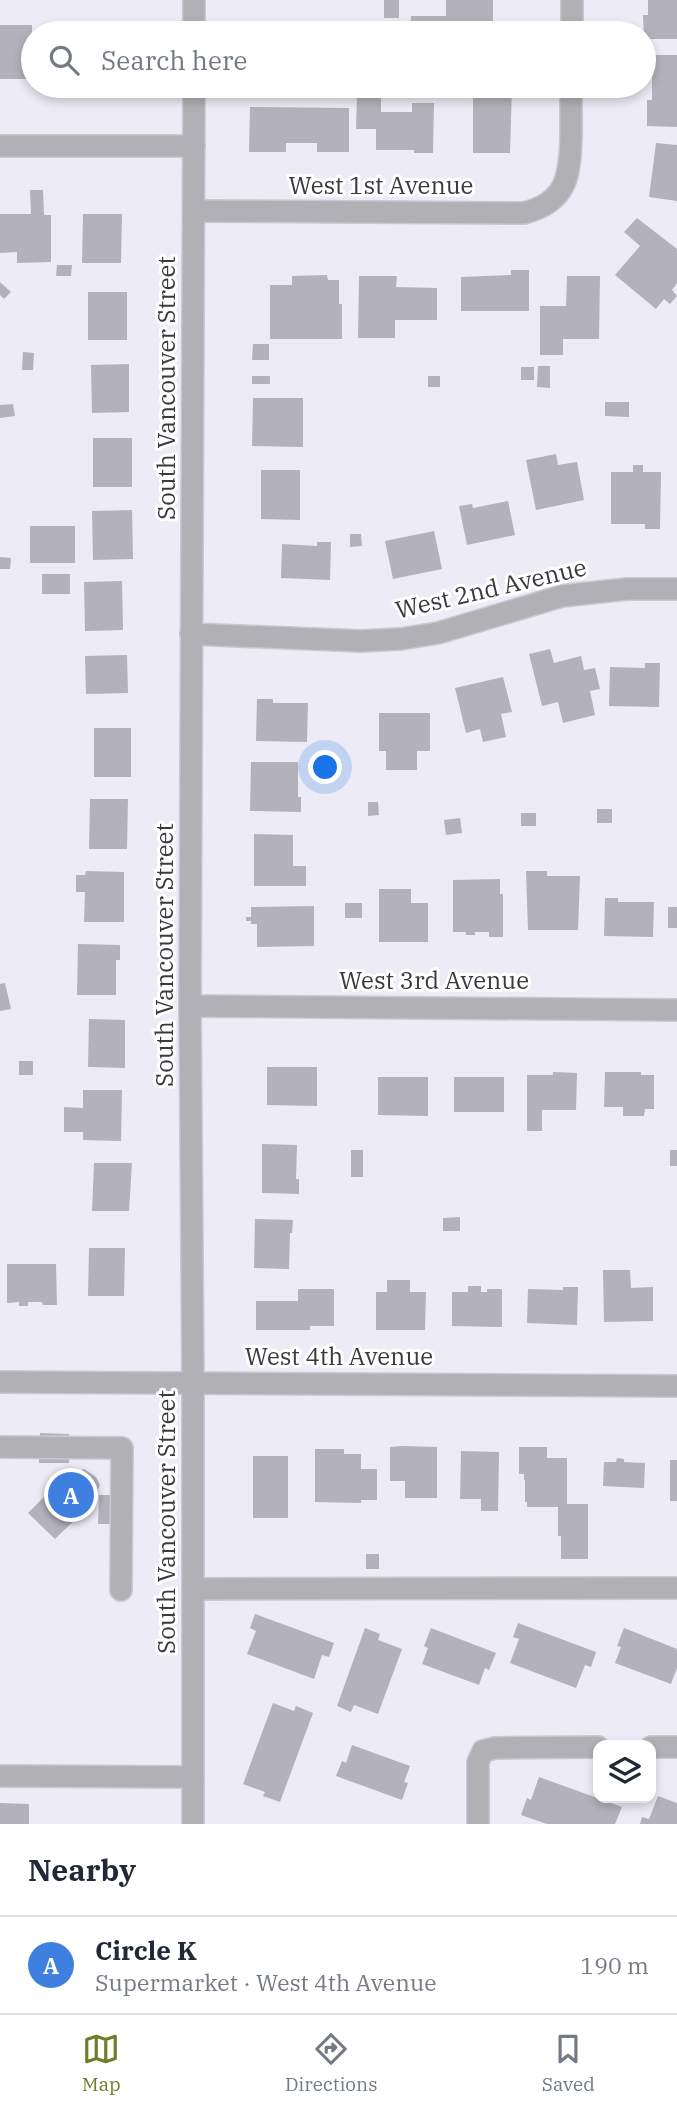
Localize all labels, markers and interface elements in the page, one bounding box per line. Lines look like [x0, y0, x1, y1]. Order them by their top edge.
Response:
search box [21, 21, 656, 98]
icon: search [45, 41, 83, 79]
text: Search here [101, 43, 247, 77]
street label: West 1st Avenue [289, 169, 473, 201]
street label: South Vancouver Street [150, 256, 182, 520]
street label: West 2nd Avenue [392, 551, 589, 626]
your location [308, 750, 342, 784]
street label: South Vancouver Street [148, 823, 180, 1087]
street label: West 3rd Avenue [339, 964, 529, 996]
street label: West 4th Avenue [245, 1340, 433, 1372]
street label: South Vancouver Street [150, 1390, 182, 1654]
pin: A [48, 1469, 94, 1521]
map controls [593, 1740, 656, 1803]
button: layers [593, 1740, 656, 1803]
text: Nearby [28, 1850, 136, 1889]
text: Circle K [95, 1933, 197, 1967]
text: A [43, 1950, 59, 1980]
text: 190 m [580, 1950, 649, 1980]
text: Supermarket · West 4th Avenue [95, 1967, 436, 1997]
tab: Map [82, 2030, 121, 2096]
tab: Directions [285, 2030, 378, 2096]
tab: Saved [542, 2030, 595, 2096]

